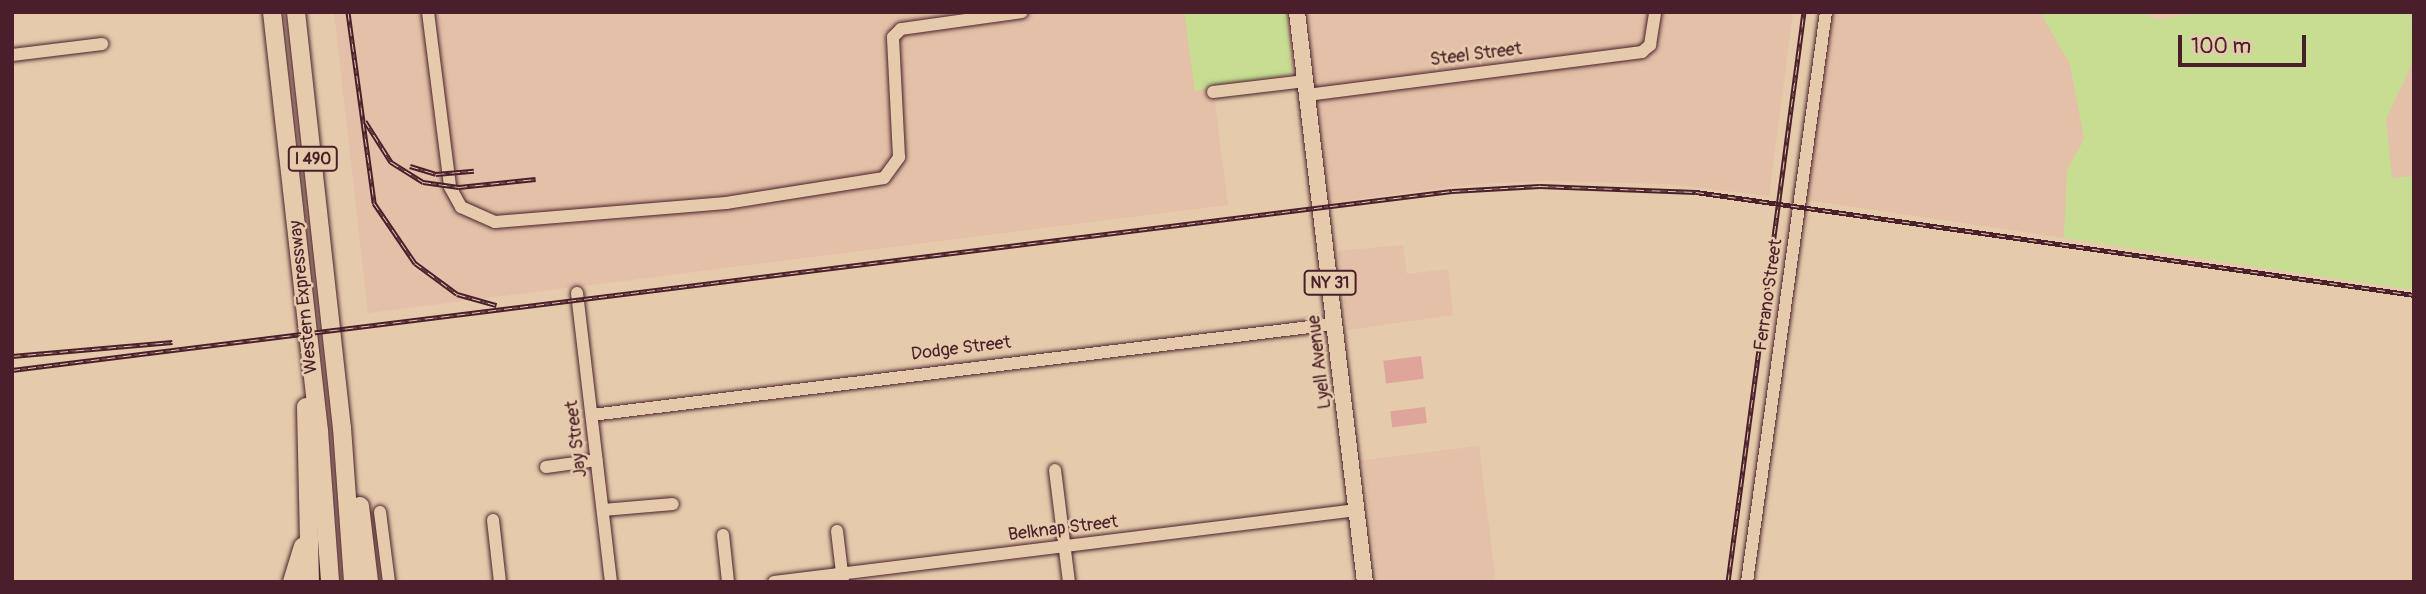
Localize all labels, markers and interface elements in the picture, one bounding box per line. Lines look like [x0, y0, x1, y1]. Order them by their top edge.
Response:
scale bar [2181, 21, 2309, 65]
text: 100 m [2191, 33, 2251, 60]
street label: Steel Street [1429, 39, 1523, 71]
road number: I 490 [287, 146, 339, 172]
street label: Western Expressway [285, 219, 323, 375]
street label: Ferrano Street [1750, 238, 1788, 352]
road number: NY 31 [1302, 270, 1358, 296]
street label: Lyell Avenue [1304, 314, 1336, 410]
street label: Dodge Street [910, 332, 1012, 366]
street label: Jay Street [562, 399, 592, 479]
street label: Belknap Street [1007, 512, 1119, 546]

